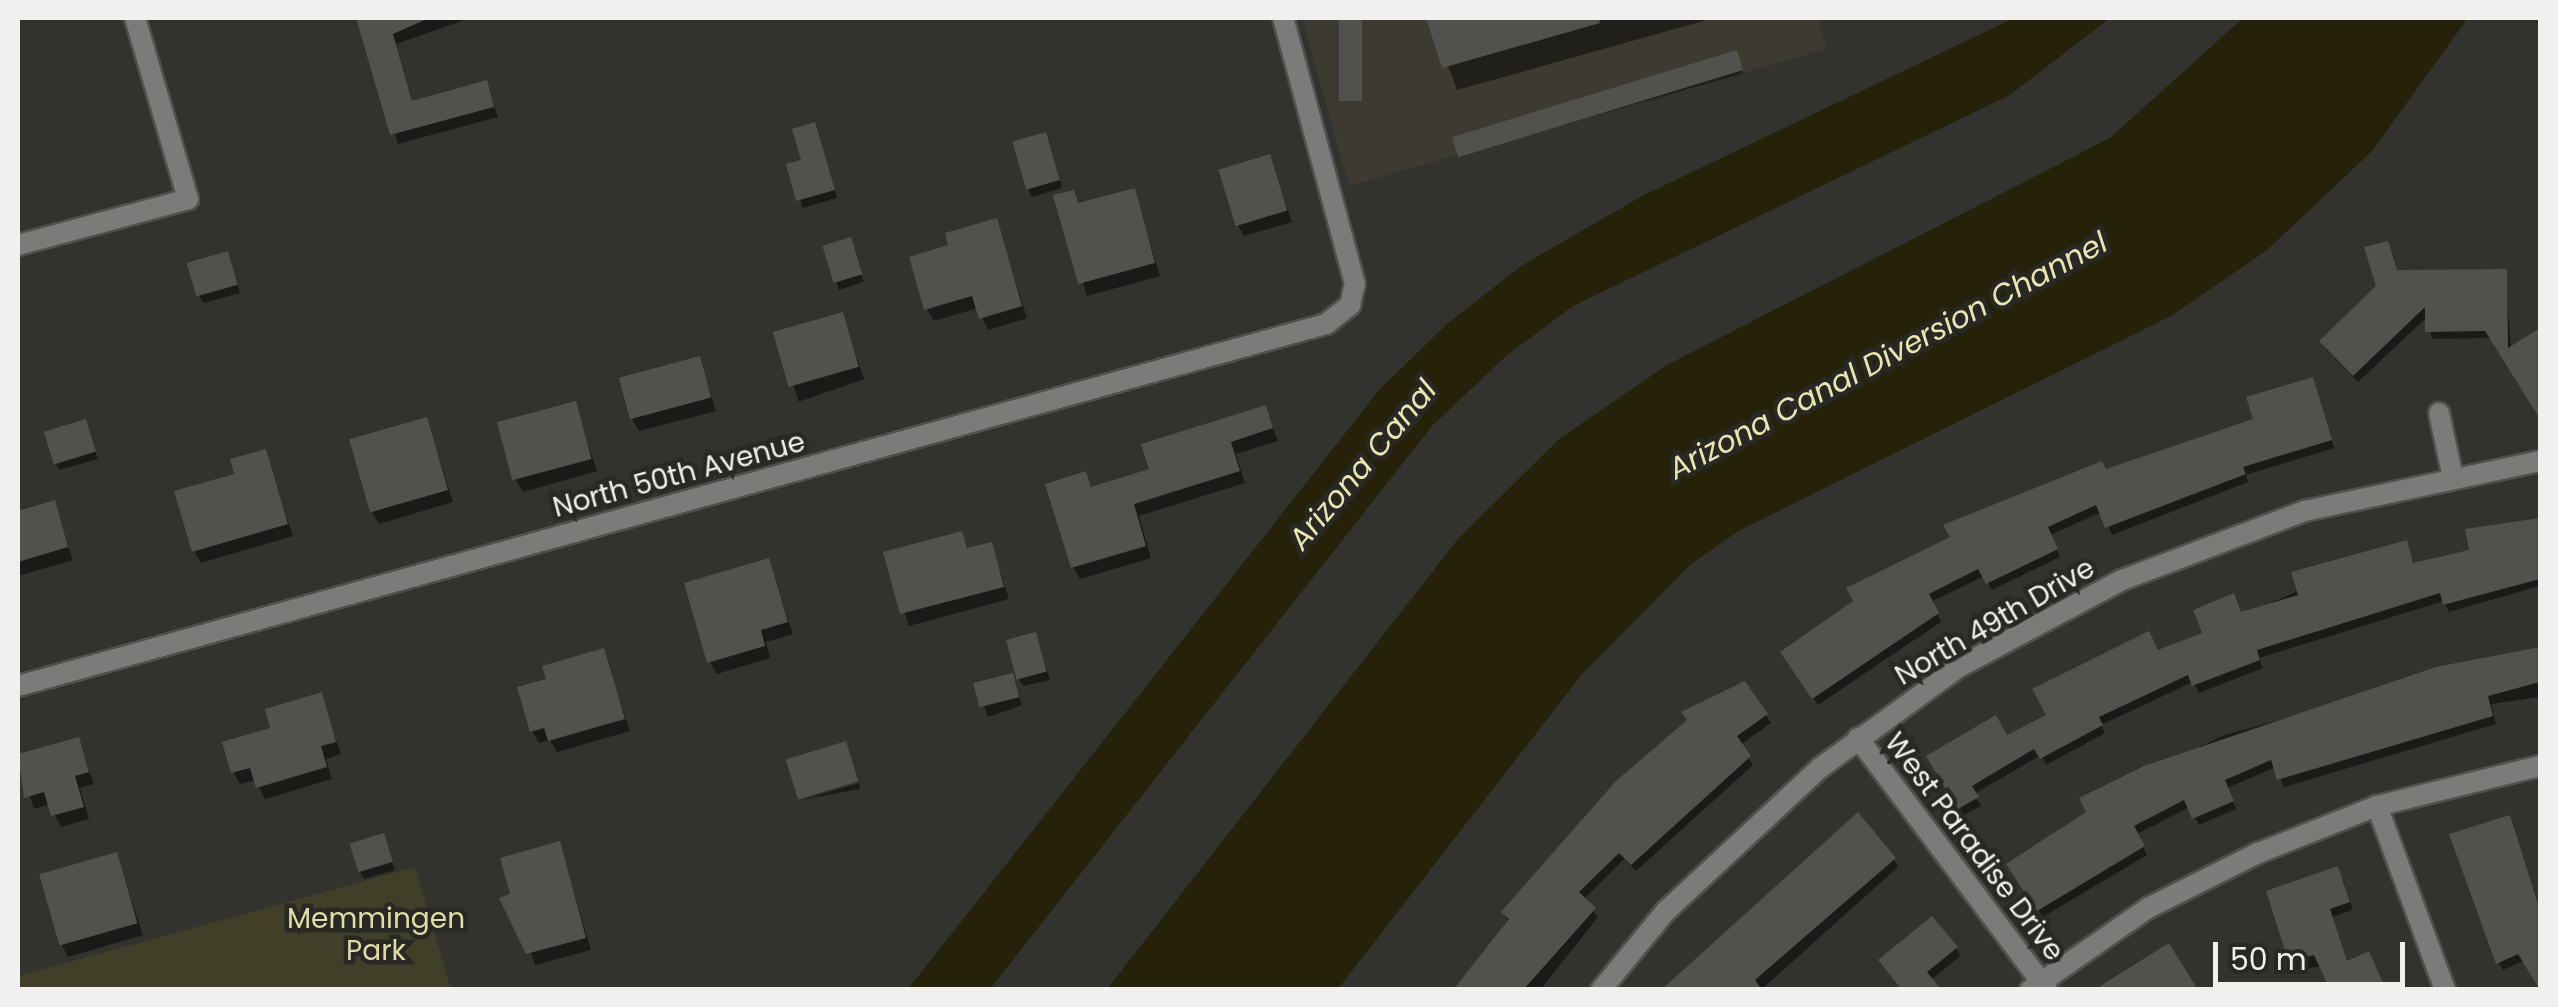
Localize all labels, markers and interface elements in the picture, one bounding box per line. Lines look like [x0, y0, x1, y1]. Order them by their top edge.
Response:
water label: Arizona Canal Diversion Channel [1662, 225, 2114, 487]
water label: Arizona Canal [1282, 373, 1444, 557]
street label: North 50th Avenue [549, 425, 809, 525]
street label: North 49th Drive [1889, 551, 2101, 693]
street label: West Paradise Drive [1877, 726, 2071, 968]
park label: Memmingen Park [287, 902, 465, 968]
scale bar [2218, 922, 2410, 984]
text: 50 m [2230, 938, 2307, 981]

